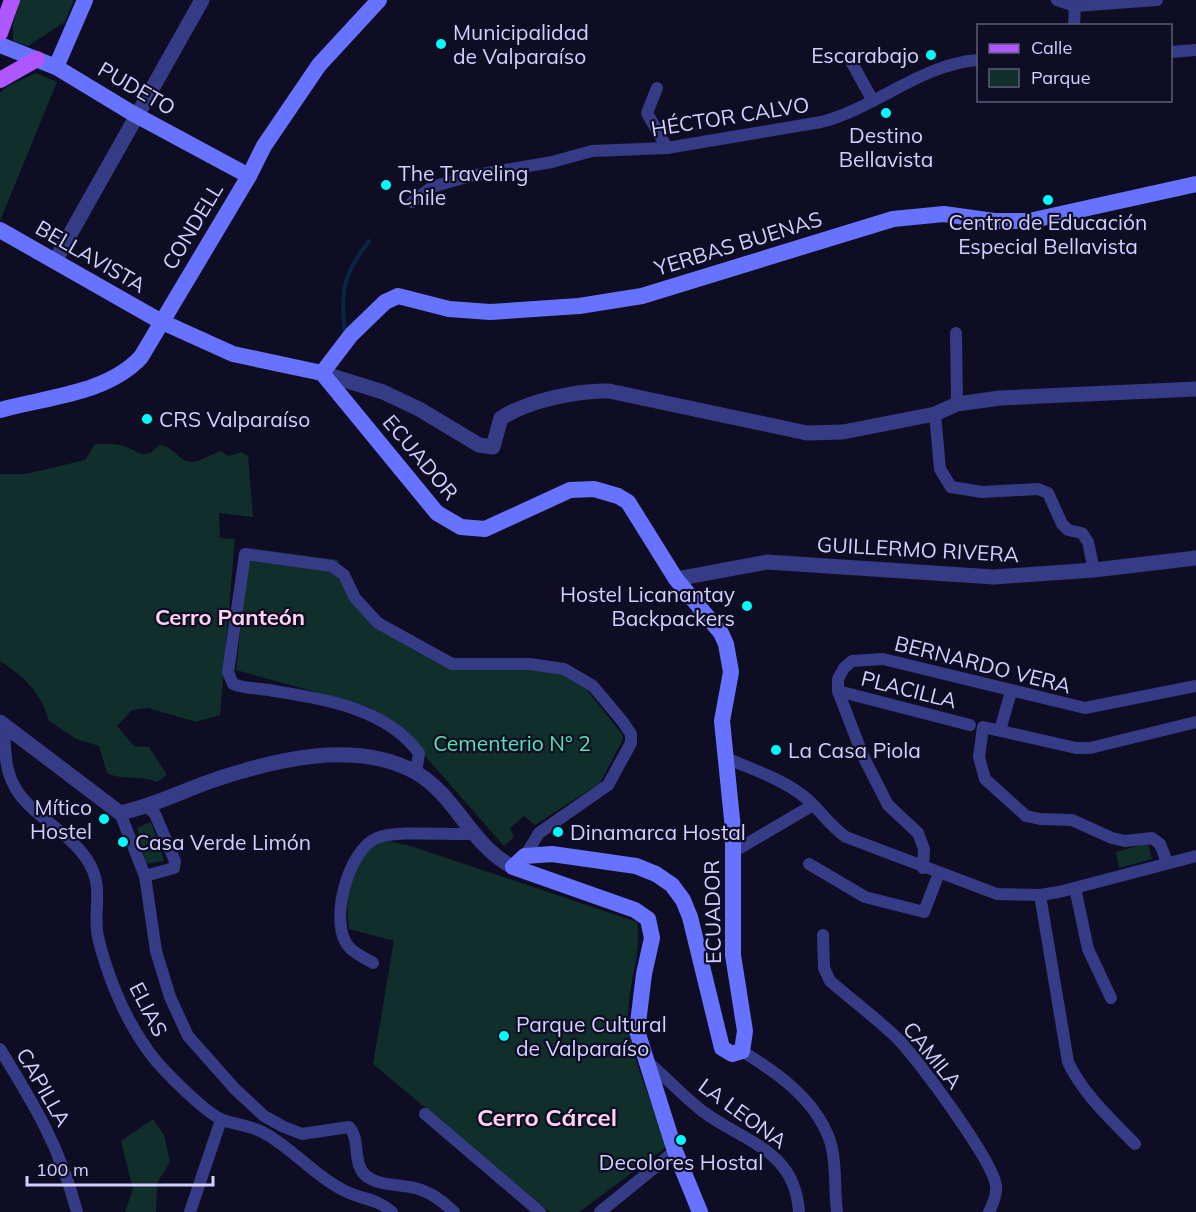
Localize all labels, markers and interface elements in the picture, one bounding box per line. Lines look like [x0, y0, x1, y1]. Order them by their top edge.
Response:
place label: Municipalidad de Valparaíso [453, 19, 589, 69]
legend [977, 24, 1172, 102]
text: Calle [1031, 36, 1072, 59]
marker: Municipalidad de Valparaíso [434, 37, 448, 51]
place label: Escarabajo [811, 42, 919, 68]
marker: Escarabajo [924, 48, 938, 62]
street label: PUDETO [94, 56, 180, 120]
text: Parque [1031, 66, 1090, 89]
street label: HÉCTOR CALVO [649, 91, 811, 141]
marker: Destino Bellavista [879, 106, 893, 120]
place label: Destino Bellavista [839, 122, 933, 172]
place label: The Traveling Chile [398, 160, 528, 210]
street label: CONDELL [156, 177, 228, 274]
marker: The Traveling Chile [379, 178, 393, 192]
marker: Centro de Educación Especial Bellavista [1041, 193, 1055, 207]
street label: YERBAS BUENAS [650, 205, 825, 281]
place label: Centro de Educación Especial Bellavista [949, 209, 1147, 259]
street label: BELLAVISTA [31, 214, 151, 298]
place label: CRS Valparaíso [159, 406, 310, 432]
street label: ECUADOR [378, 409, 464, 505]
marker: CRS Valparaíso [140, 412, 154, 426]
street label: GUILLERMO RIVERA [816, 531, 1020, 567]
place label: Hostel Licanantay Backpackers [560, 581, 735, 631]
marker: Hostel Licanantay Backpackers [740, 599, 754, 613]
district label: Cerro Panteón [155, 603, 305, 631]
street label: BERNARDO VERA [892, 629, 1074, 699]
street label: PLACILLA [859, 665, 960, 714]
park label: Cementerio N° 2 [433, 730, 591, 756]
place label: La Casa Piola [788, 737, 921, 763]
marker: La Casa Piola [769, 743, 783, 757]
place label: Mítico Hostel [30, 794, 92, 844]
marker: Mítico Hostel [97, 812, 111, 826]
place label: Dinamarca Hostal [570, 819, 746, 845]
marker: Dinamarca Hostal [551, 825, 565, 839]
place label: Casa Verde Limón [135, 829, 311, 855]
marker: Casa Verde Limón [116, 835, 130, 849]
street label: ECUADOR [698, 860, 726, 964]
street label: ELIAS [124, 977, 174, 1041]
place label: Parque Cultural de Valparaíso [516, 1011, 667, 1061]
street label: CAMILA [898, 1016, 968, 1094]
marker: Parque Cultural de Valparaíso [497, 1029, 511, 1043]
street label: CAPILLA [11, 1043, 77, 1131]
street label: LA LEONA [694, 1072, 793, 1154]
district label: Cerro Cárcel [477, 1102, 617, 1132]
marker: Decolores Hostal [674, 1133, 688, 1147]
scale bar [27, 1149, 213, 1187]
place label: Decolores Hostal [599, 1149, 763, 1175]
text: 100 m [36, 1158, 89, 1181]

